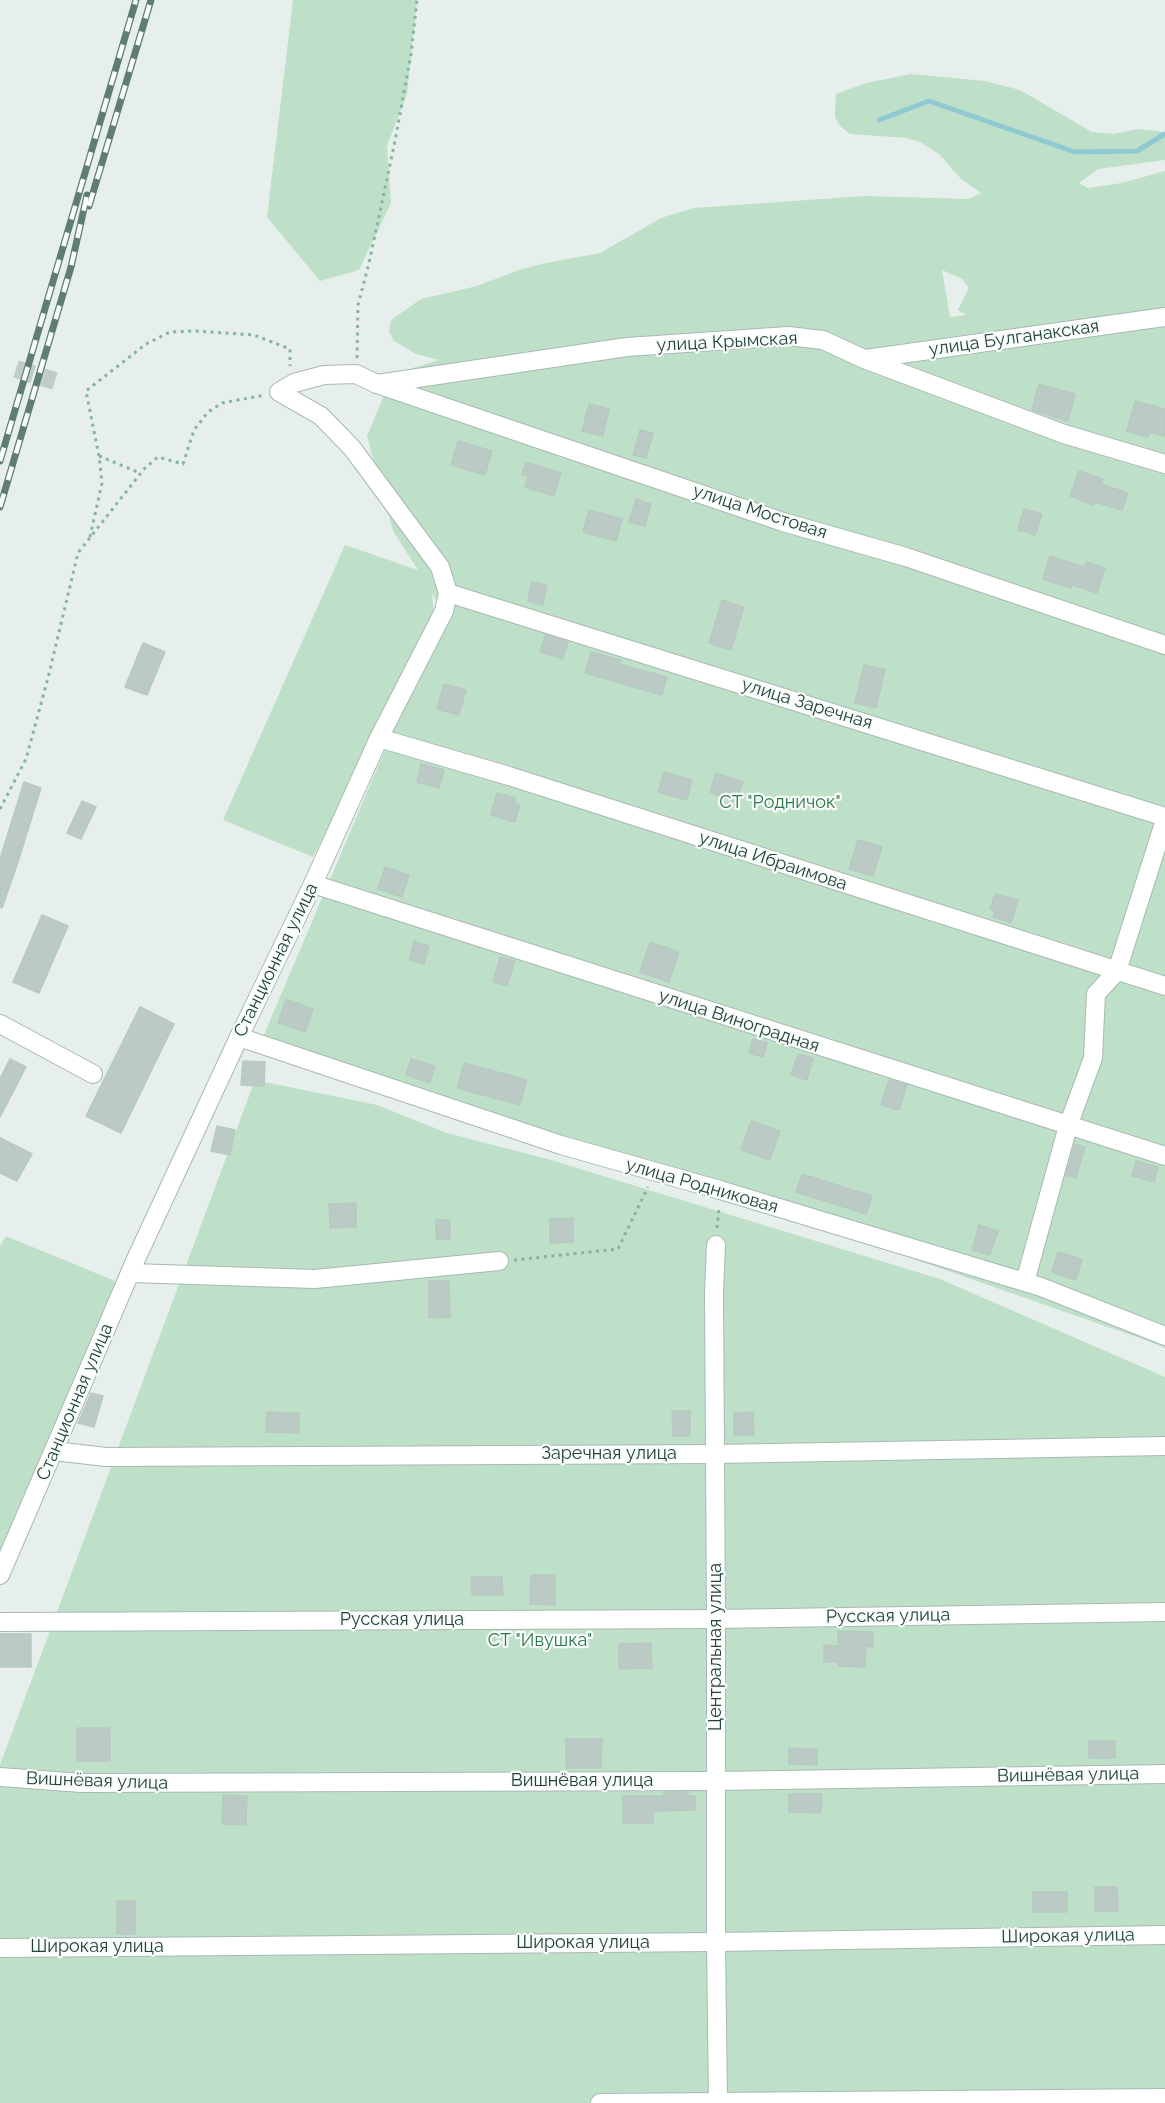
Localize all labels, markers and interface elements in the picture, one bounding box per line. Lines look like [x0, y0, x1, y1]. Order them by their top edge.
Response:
street label: улица Булганакская [927, 315, 1101, 361]
street label: улица Крымская [656, 328, 798, 356]
street label: улица Мостовая [690, 480, 830, 544]
street label: улица Заречная [739, 674, 875, 734]
park label: СТ "Родничок" [719, 792, 841, 814]
street label: улица Ибраимова [696, 827, 850, 895]
street label: Станционная улица [229, 879, 323, 1041]
street label: улица Виноградная [656, 985, 822, 1057]
street label: улица Родниковая [623, 1154, 781, 1218]
street label: Станционная улица [32, 1320, 118, 1484]
street label: Заречная улица [541, 1443, 677, 1465]
street label: Центральная улица [705, 1563, 727, 1731]
street label: Русская улица [826, 1604, 950, 1628]
street label: Русская улица [340, 1609, 464, 1631]
park label: СТ "Ивушка" [488, 1630, 592, 1652]
street label: Вишнёвая улица [997, 1763, 1139, 1787]
street label: Вишнёвая улица [25, 1768, 169, 1794]
street label: Вишнёвая улица [511, 1770, 653, 1792]
street label: Широкая улица [1001, 1924, 1135, 1948]
street label: Широкая улица [516, 1932, 650, 1954]
street label: Широкая улица [30, 1936, 164, 1958]

